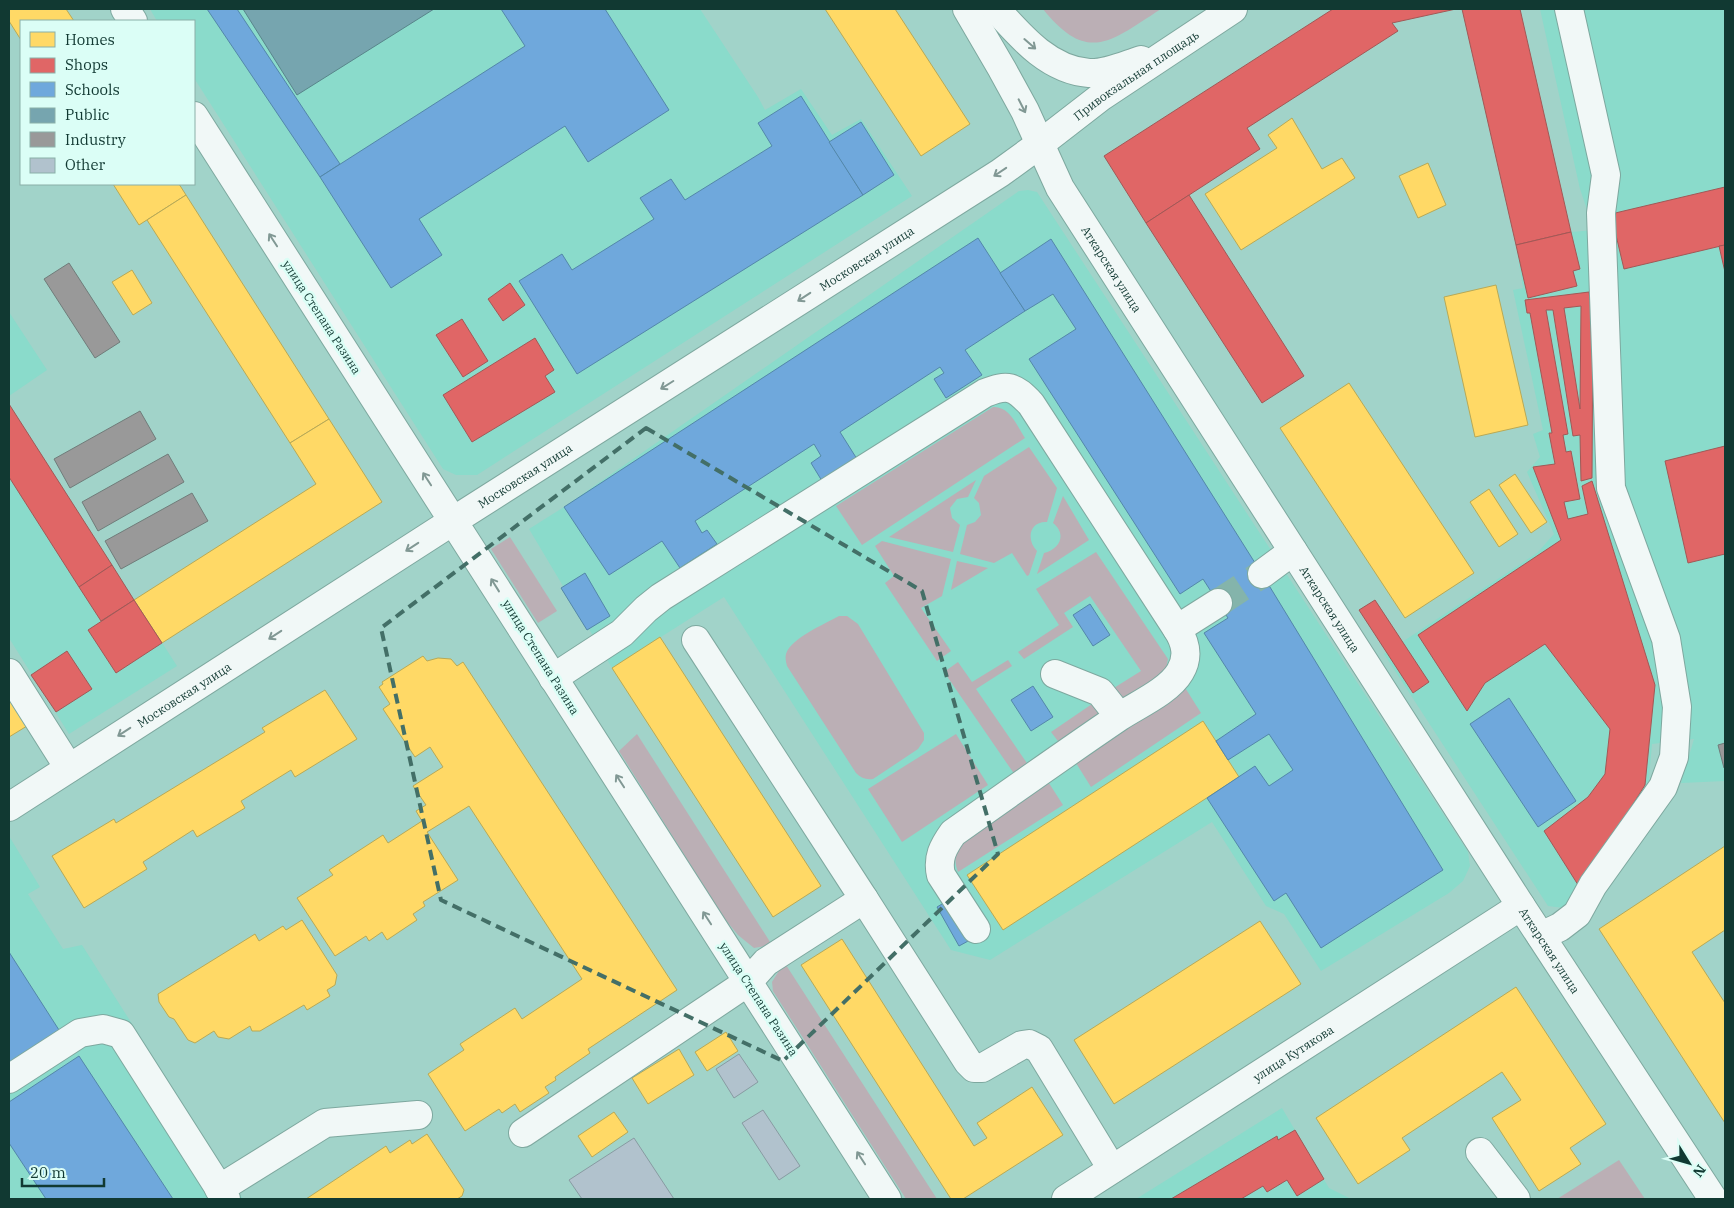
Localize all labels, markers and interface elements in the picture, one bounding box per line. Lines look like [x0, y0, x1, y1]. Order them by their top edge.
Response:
legend [20, 20, 195, 185]
street label: Привокзальная площадь [1070, 26, 1202, 123]
text: Homes [65, 30, 115, 49]
one-way arrow [1023, 39, 1036, 50]
text: Shops [65, 55, 108, 74]
text: Schools [65, 80, 120, 99]
one-way arrow [1018, 98, 1027, 113]
text: Public [65, 105, 110, 124]
text: Industry [65, 130, 126, 149]
text: Other [65, 155, 105, 174]
one-way arrow [993, 167, 1007, 177]
street label: Московская улица [816, 222, 917, 294]
street label: Аткарская улица [1079, 223, 1145, 315]
one-way arrow [268, 233, 278, 247]
street label: улица Степана Разина [280, 257, 365, 377]
one-way arrow [797, 292, 811, 303]
one-way arrow [660, 379, 674, 390]
street label: Московская улица [475, 440, 575, 511]
one-way arrow [421, 473, 431, 487]
one-way arrow [405, 542, 419, 552]
street label: Аткарская улица [1297, 563, 1364, 655]
one-way arrow [490, 579, 500, 593]
street label: улица Степана Разина [499, 597, 583, 718]
one-way arrow [269, 630, 283, 640]
street label: Московская улица [134, 658, 234, 730]
one-way arrow [117, 727, 131, 738]
one-way arrow [615, 775, 625, 789]
street label: Аткарская улица [1516, 904, 1584, 996]
one-way arrow [702, 912, 712, 926]
street label: улица Степана Разина [717, 939, 802, 1059]
street label: улица Кутякова [1250, 1021, 1337, 1084]
north arrow [1664, 1138, 1714, 1188]
one-way arrow [856, 1152, 866, 1166]
scale bar [22, 1156, 105, 1188]
text: N [1689, 1161, 1710, 1181]
text: 20 m [30, 1163, 66, 1182]

